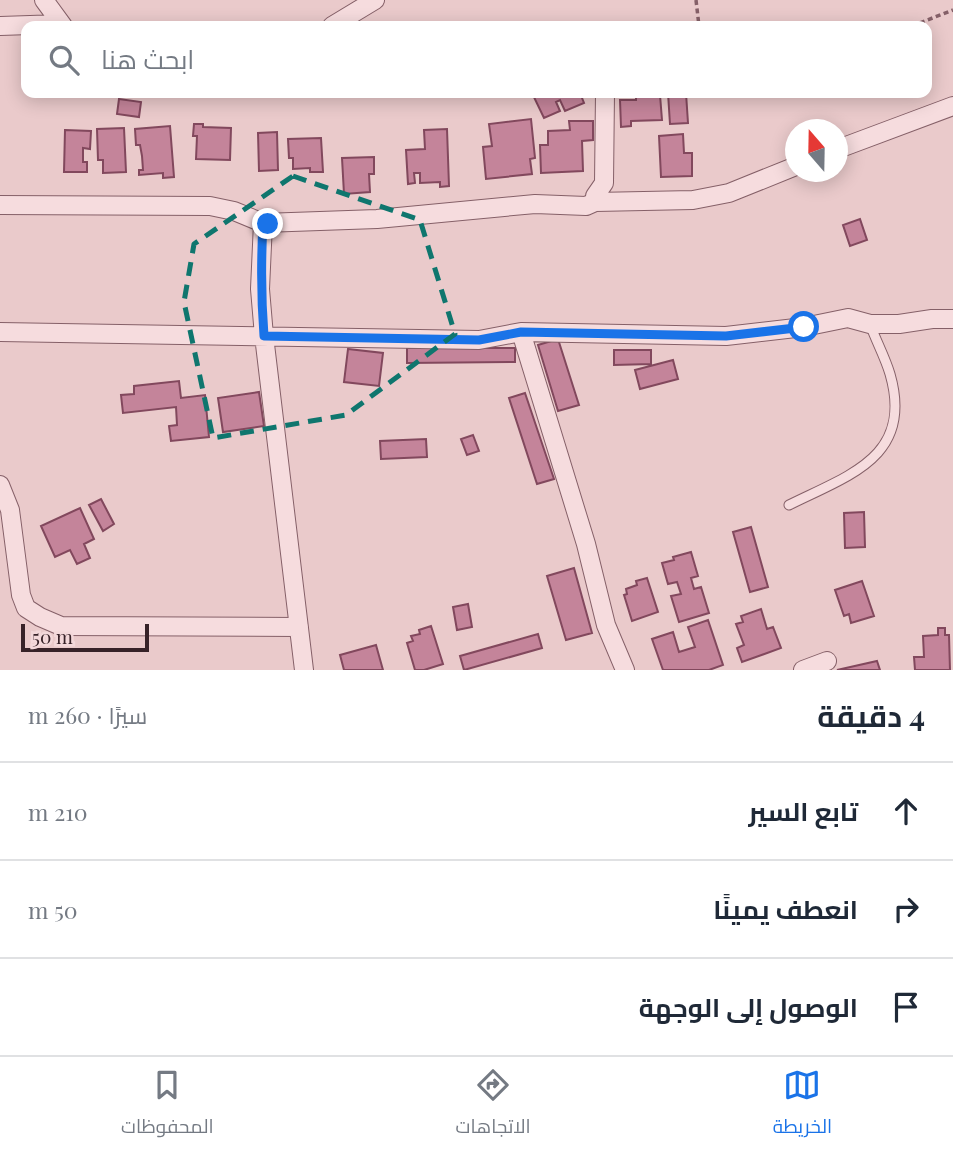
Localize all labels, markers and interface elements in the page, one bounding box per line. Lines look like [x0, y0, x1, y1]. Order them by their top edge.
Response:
search box [21, 21, 932, 98]
icon: search [45, 41, 83, 79]
text: ابحث هنا [101, 41, 194, 76]
north arrow [785, 119, 848, 182]
route end [252, 208, 283, 239]
route start [788, 311, 819, 342]
scale bar [21, 621, 149, 653]
text: 50 m [32, 623, 73, 649]
text: 4 دقيقة [817, 695, 925, 735]
text: سيرًا · 260 m [28, 699, 147, 730]
icon: ahead [887, 792, 925, 830]
text: تابع السير [749, 793, 858, 828]
text: 210 m [28, 796, 88, 827]
icon: right [887, 890, 925, 928]
text: انعطف يمينًا [713, 891, 858, 926]
text: 50 m [28, 894, 78, 925]
icon: arrive [887, 988, 925, 1026]
text: الوصول إلى الوجهة [639, 989, 858, 1024]
tab: المحفوظات [121, 1066, 214, 1144]
tab: الاتجاهات [455, 1066, 531, 1144]
tab: الخريطة [773, 1066, 832, 1144]

